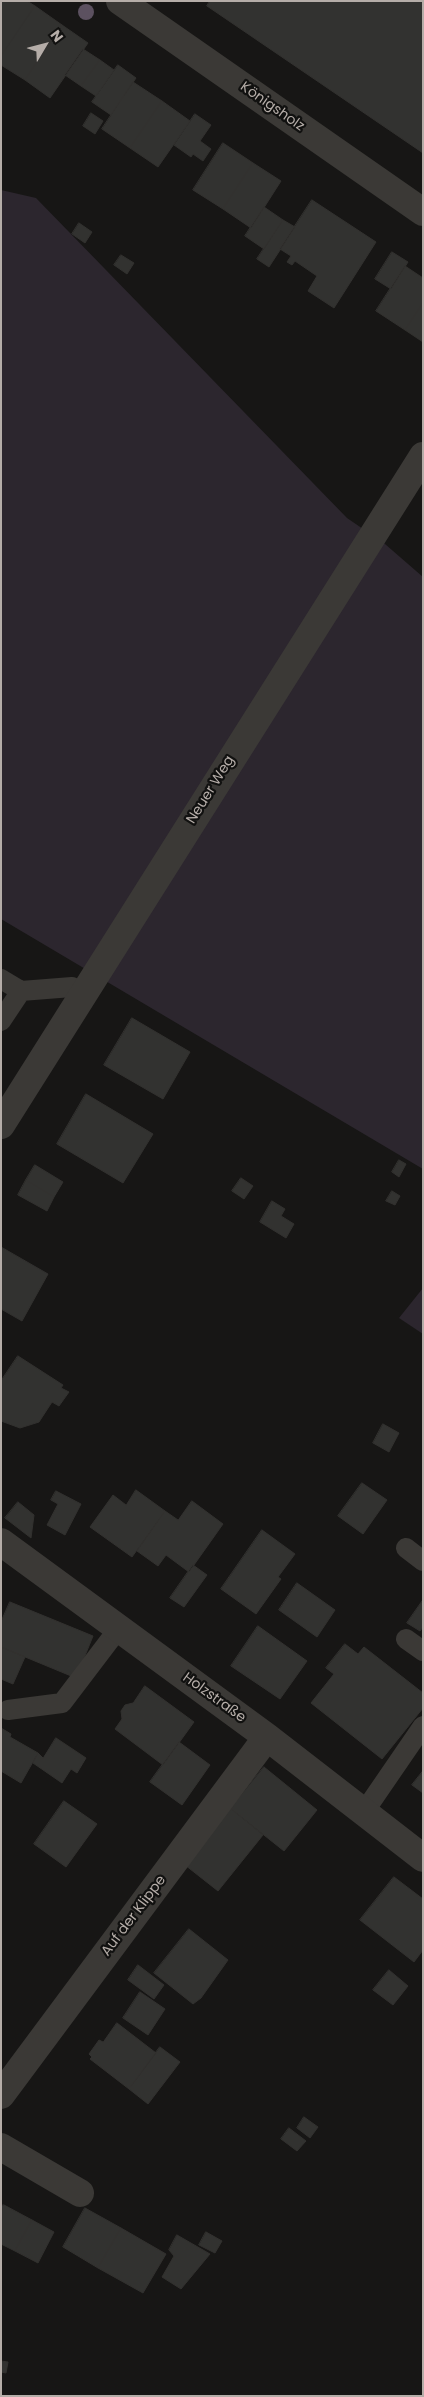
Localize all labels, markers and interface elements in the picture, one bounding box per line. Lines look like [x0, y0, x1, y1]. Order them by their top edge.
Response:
north arrow [20, 20, 70, 70]
text: N [46, 26, 68, 46]
street label: Königsholz [237, 79, 307, 135]
street label: Neuer Weg [183, 753, 239, 827]
street label: Holzstraße [179, 1670, 249, 1726]
street label: Auf der Klippe [98, 1872, 170, 1960]

